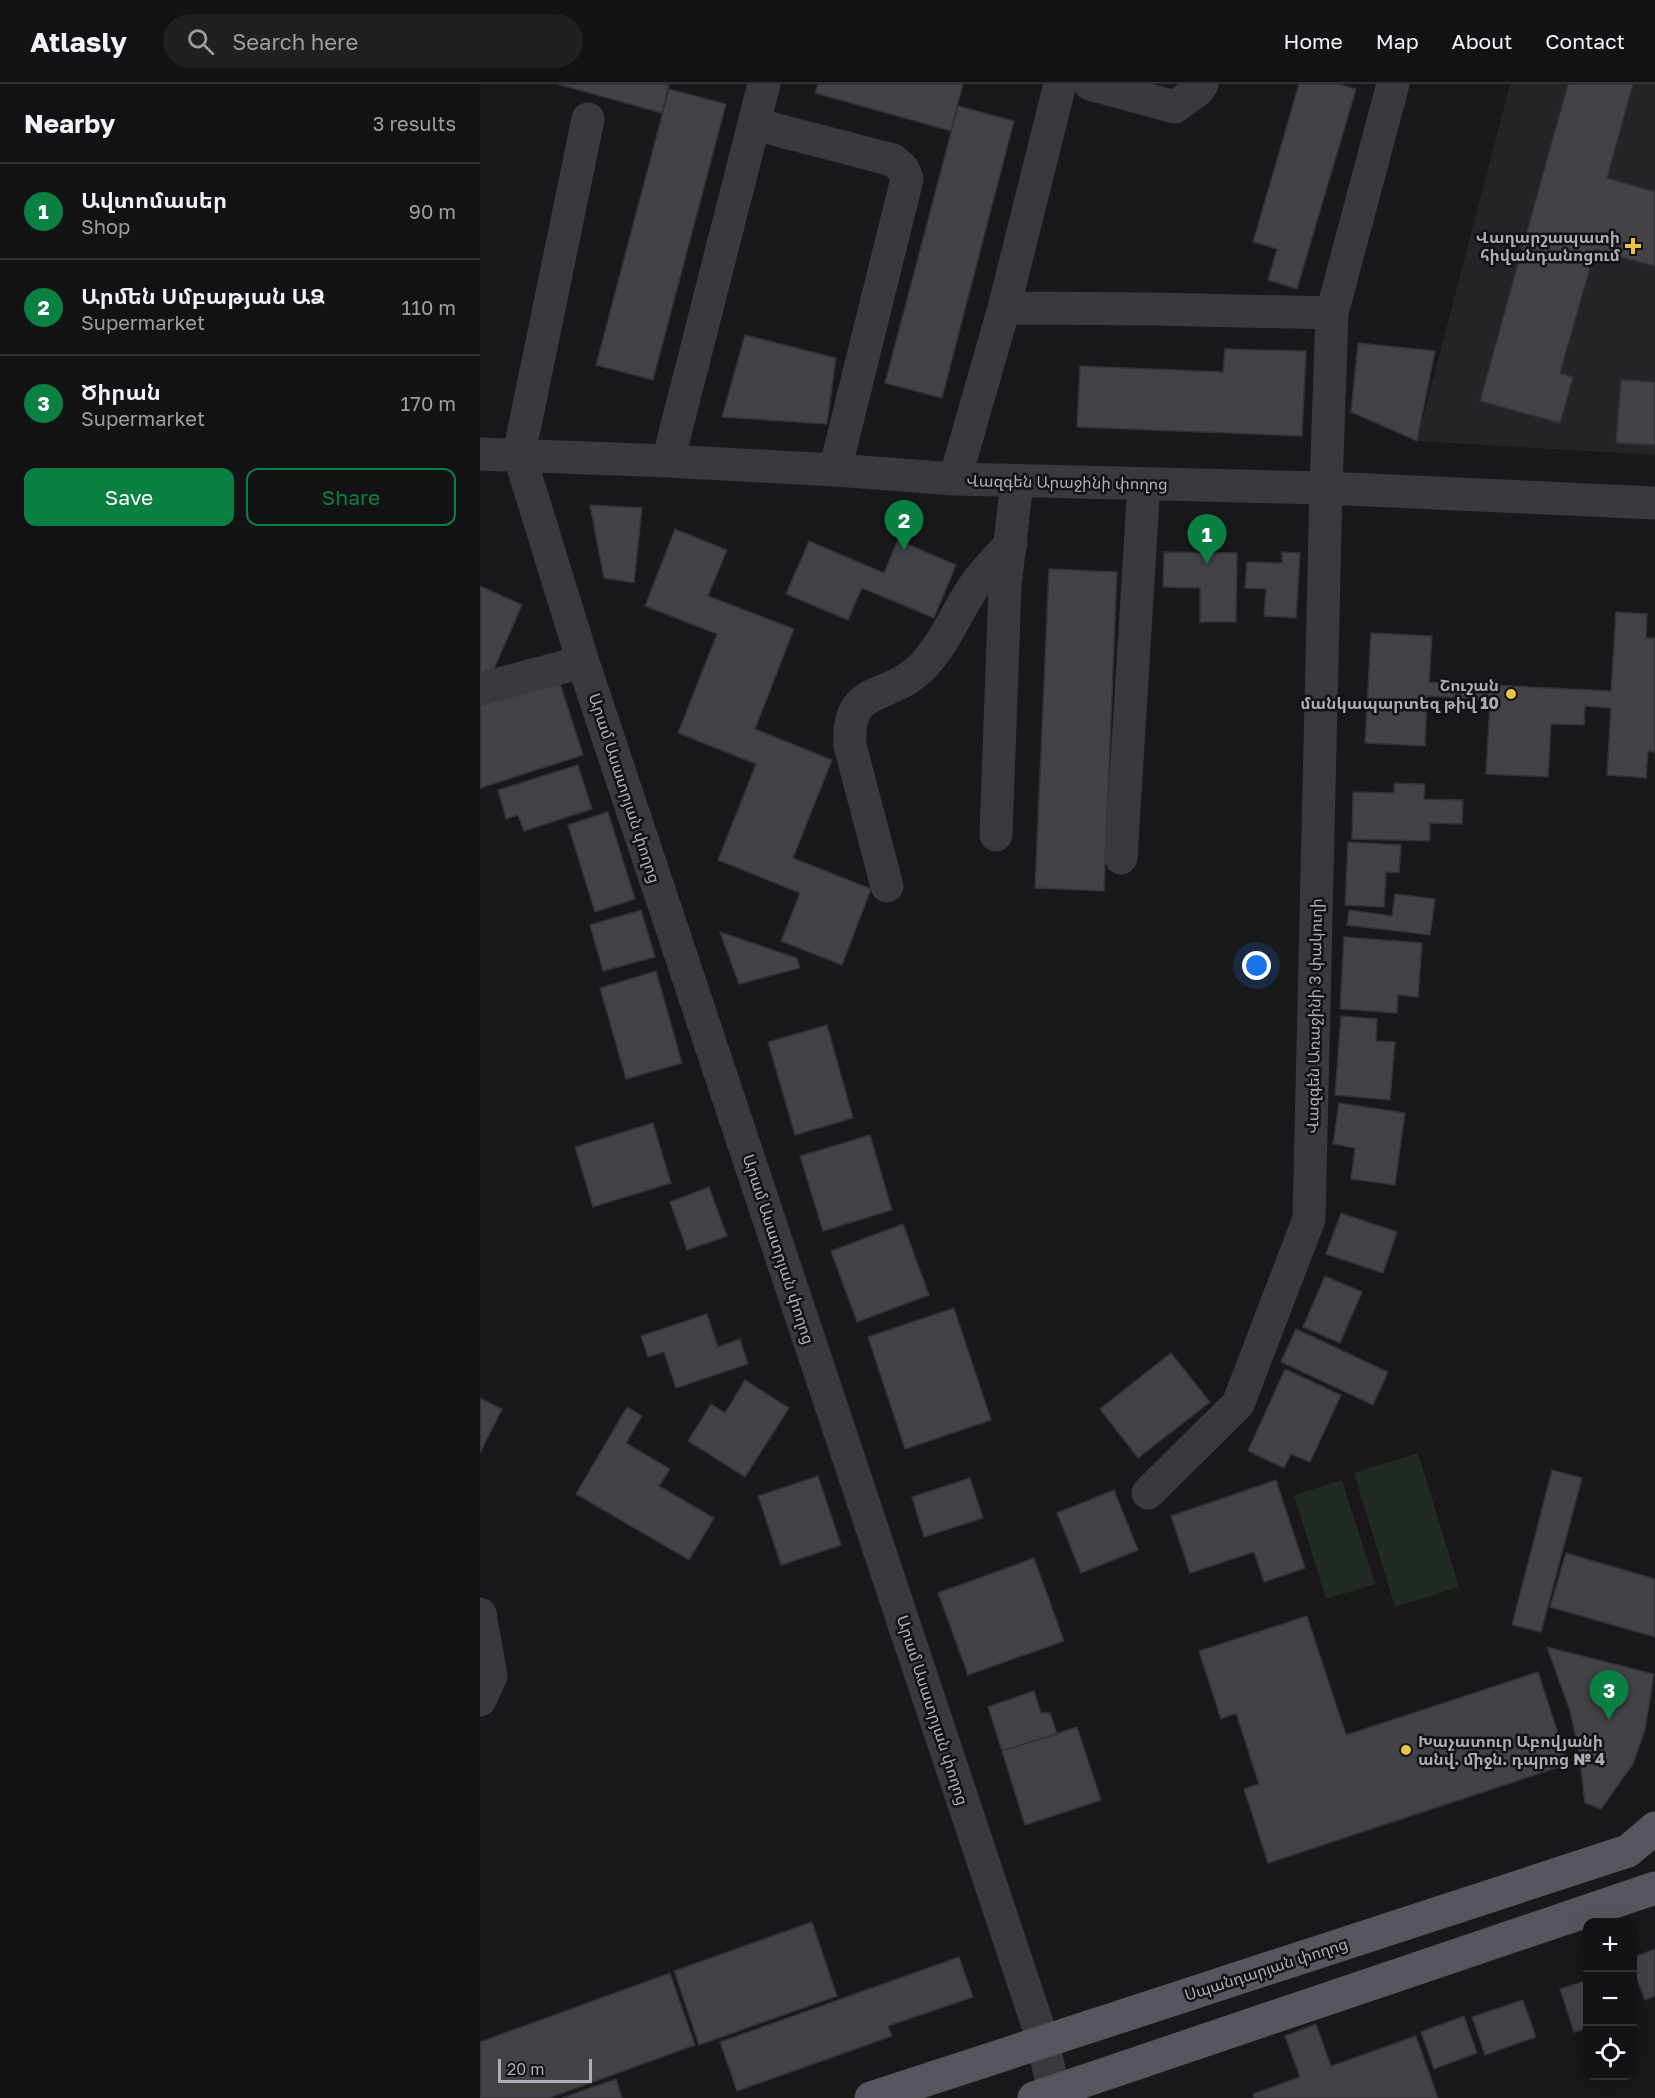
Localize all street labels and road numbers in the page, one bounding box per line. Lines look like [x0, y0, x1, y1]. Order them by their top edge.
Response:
street label: Վազգեն Արաջինի փողոց [966, 470, 1168, 494]
street label: Արամ Ասատրյան փողոց [585, 691, 665, 885]
street label: Վազգեն Առաջինի 3 փակուղի [1302, 898, 1326, 1134]
street label: Արամ Ասատրյան փողոց [739, 1152, 819, 1346]
street label: Արամ Ասատրյան փողոց [893, 1613, 973, 1807]
street label: Սպանդարյան փողոց [1182, 1933, 1350, 2005]

